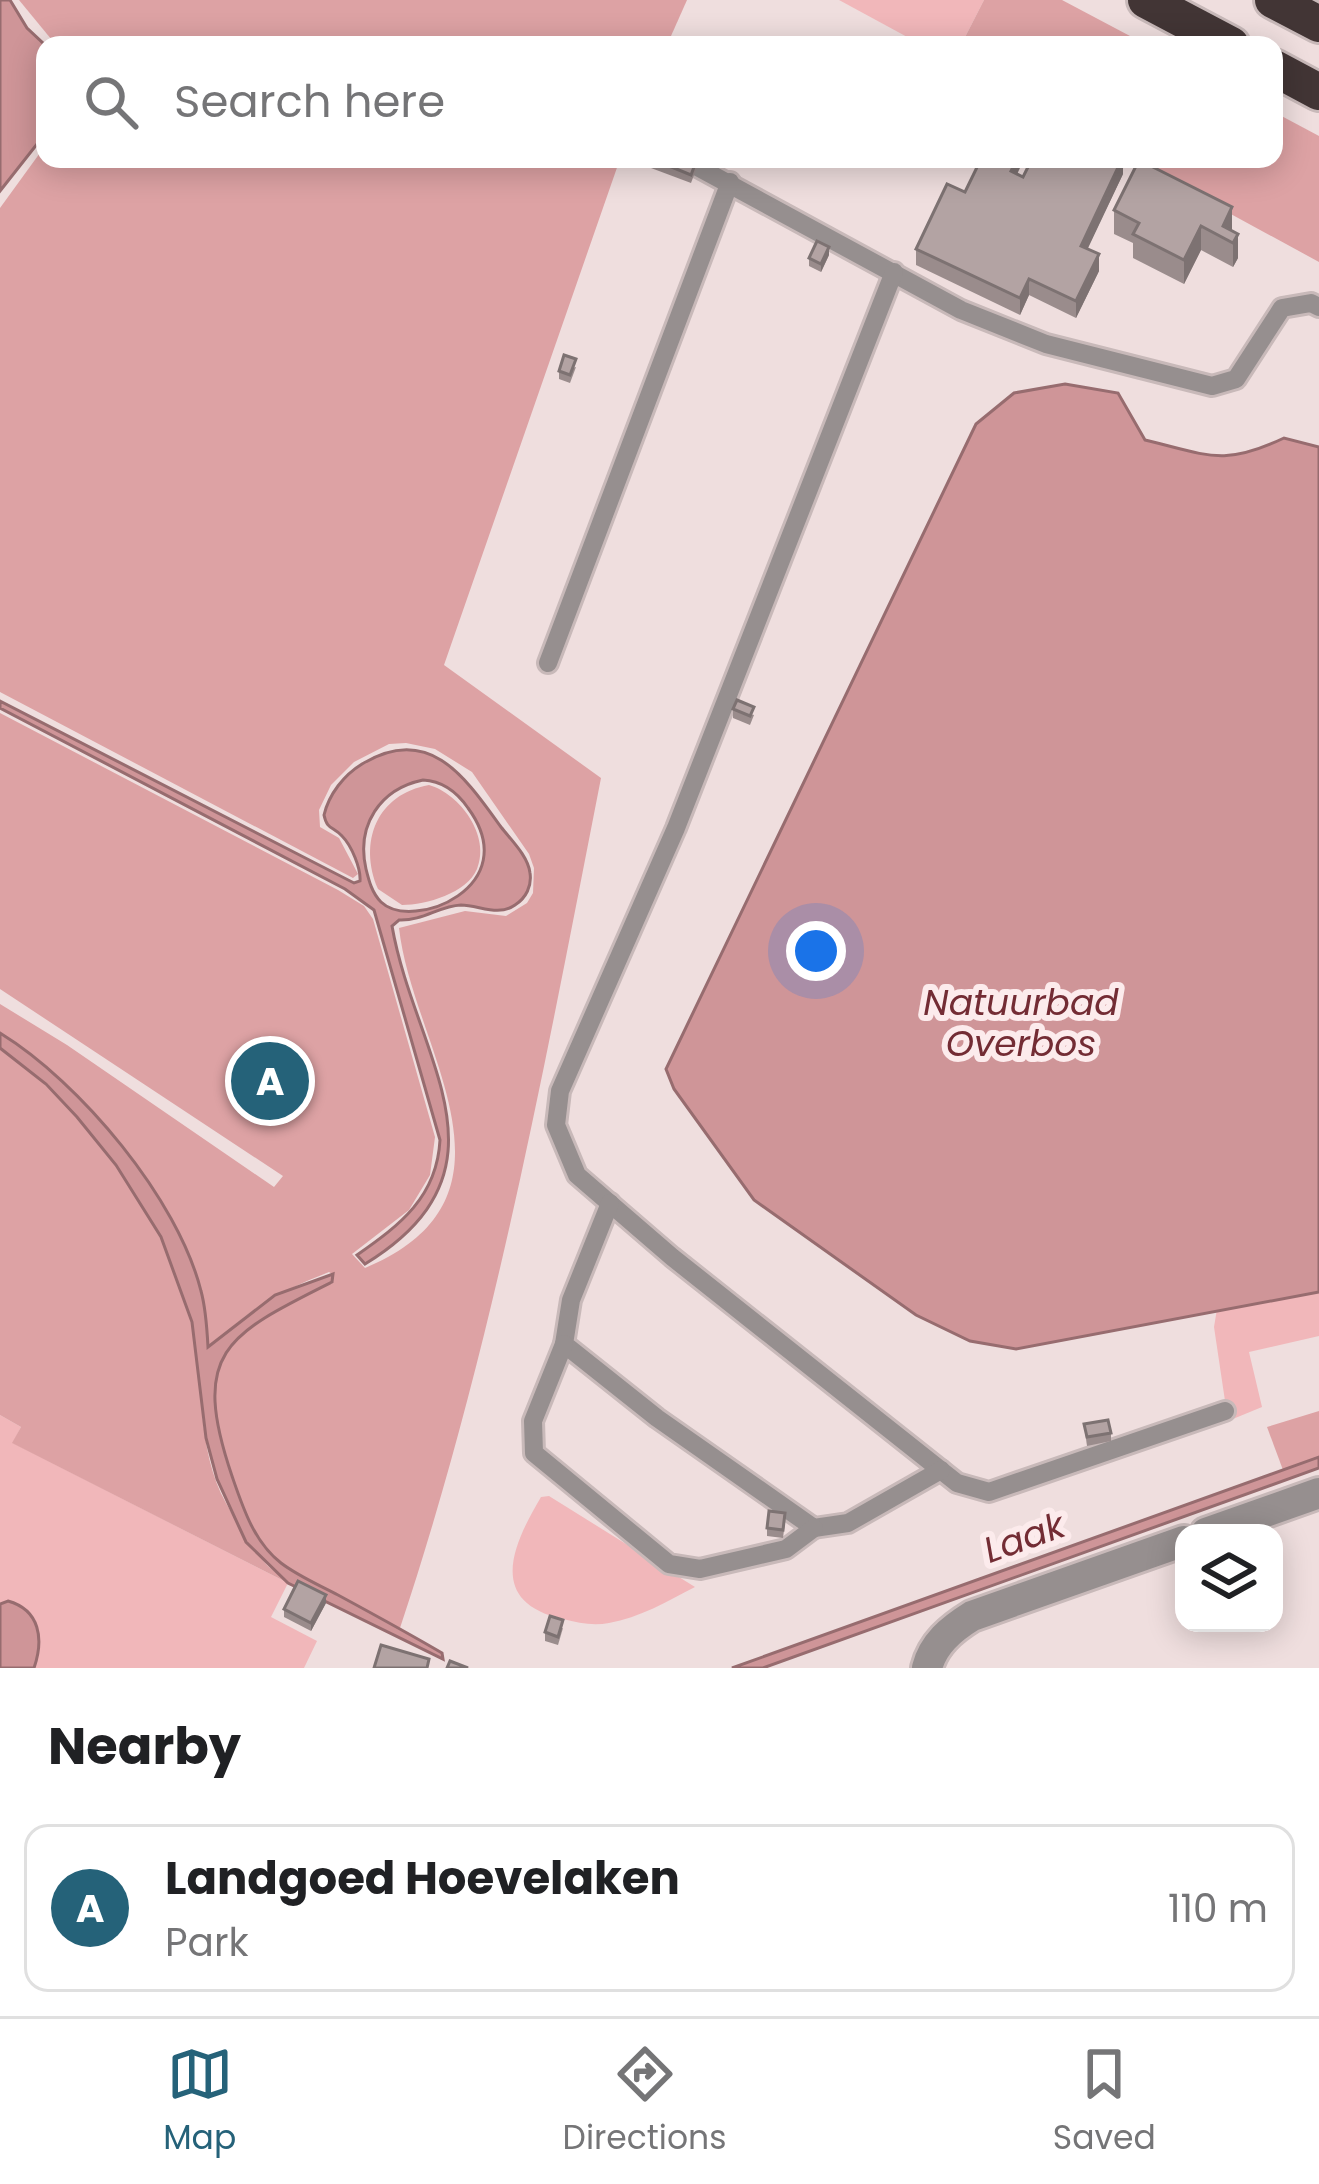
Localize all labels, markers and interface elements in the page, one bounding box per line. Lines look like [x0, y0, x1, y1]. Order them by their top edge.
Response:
search box [36, 36, 1283, 168]
icon: search [78, 69, 144, 135]
text: Search here [174, 70, 445, 133]
your location [786, 921, 846, 981]
water label: Natuurbad Overbos [923, 977, 1119, 1069]
pin: A [231, 1036, 309, 1126]
water label: Laak [977, 1499, 1073, 1576]
map controls [1175, 1524, 1283, 1632]
button: layers [1175, 1524, 1283, 1632]
text: Nearby [48, 1710, 241, 1782]
text: Landgoed Hoevelaken [165, 1847, 680, 1910]
text: A [76, 1881, 104, 1936]
text: 110 m [1168, 1881, 1268, 1936]
text: Park [165, 1915, 249, 1970]
tab: Map [163, 2041, 236, 2163]
tab: Directions [563, 2041, 726, 2163]
tab: Saved [1053, 2041, 1156, 2163]

